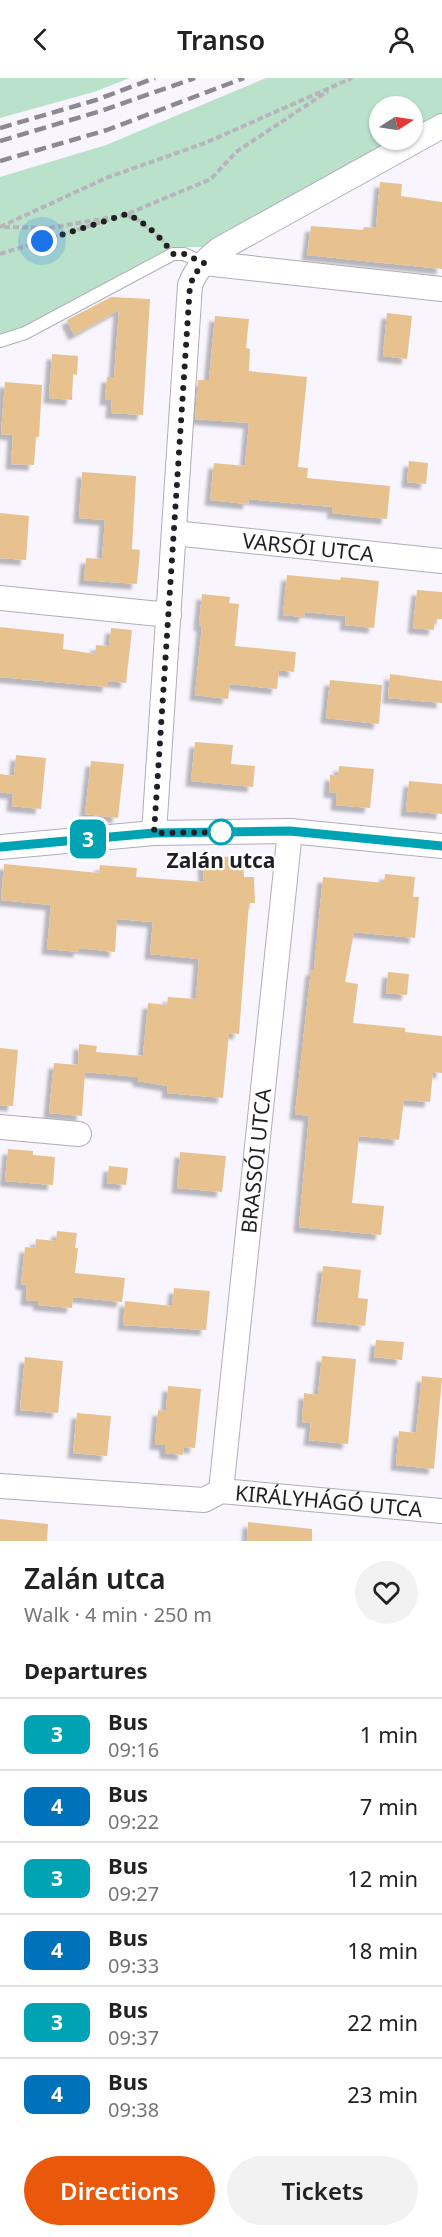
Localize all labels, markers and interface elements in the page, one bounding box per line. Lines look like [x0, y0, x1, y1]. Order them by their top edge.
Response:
text: Transo [177, 21, 265, 58]
icon: back [24, 23, 57, 56]
icon: person [385, 23, 418, 56]
north arrow [369, 96, 423, 150]
map controls [369, 96, 423, 150]
your location [27, 226, 57, 256]
street label: VARSÓI UTCA [241, 526, 376, 568]
marker: Zalán utca [208, 819, 234, 845]
line badge: 3 [68, 820, 107, 858]
text: 3 [82, 825, 94, 853]
place label: Zalán utca [167, 846, 275, 874]
street label: BRASSÓI UTCA [234, 1086, 277, 1235]
street label: KIRÁLYHÁGÓ UTCA [234, 1478, 424, 1523]
text: Zalán utca [24, 1559, 166, 1597]
button: heart [355, 1561, 418, 1624]
text: Walk · 4 min · 250 m [24, 1601, 212, 1628]
text: Departures [24, 1655, 148, 1685]
text: Bus [108, 1706, 148, 1736]
text: 1 min [360, 1719, 418, 1749]
text: 3 [51, 1720, 63, 1748]
text: 09:16 [108, 1736, 159, 1763]
text: Bus [108, 1778, 148, 1808]
text: 7 min [360, 1791, 418, 1821]
text: 4 [51, 1792, 63, 1820]
text: 09:22 [108, 1808, 159, 1835]
text: Bus [108, 1850, 148, 1880]
text: 12 min [347, 1863, 418, 1893]
text: 3 [51, 1864, 63, 1892]
text: 09:27 [108, 1880, 159, 1907]
text: Bus [108, 1922, 148, 1952]
text: 18 min [347, 1935, 418, 1965]
text: 4 [51, 1936, 63, 1964]
text: 09:33 [108, 1952, 159, 1979]
text: Bus [108, 1994, 148, 2024]
text: 22 min [347, 2007, 418, 2037]
text: 3 [51, 2008, 63, 2036]
text: 09:37 [108, 2024, 159, 2051]
text: Bus [108, 2066, 148, 2096]
text: 23 min [347, 2079, 418, 2109]
text: 4 [51, 2080, 63, 2108]
text: 09:38 [108, 2096, 159, 2123]
button: Directions [24, 2156, 215, 2225]
button: Tickets [227, 2156, 418, 2225]

